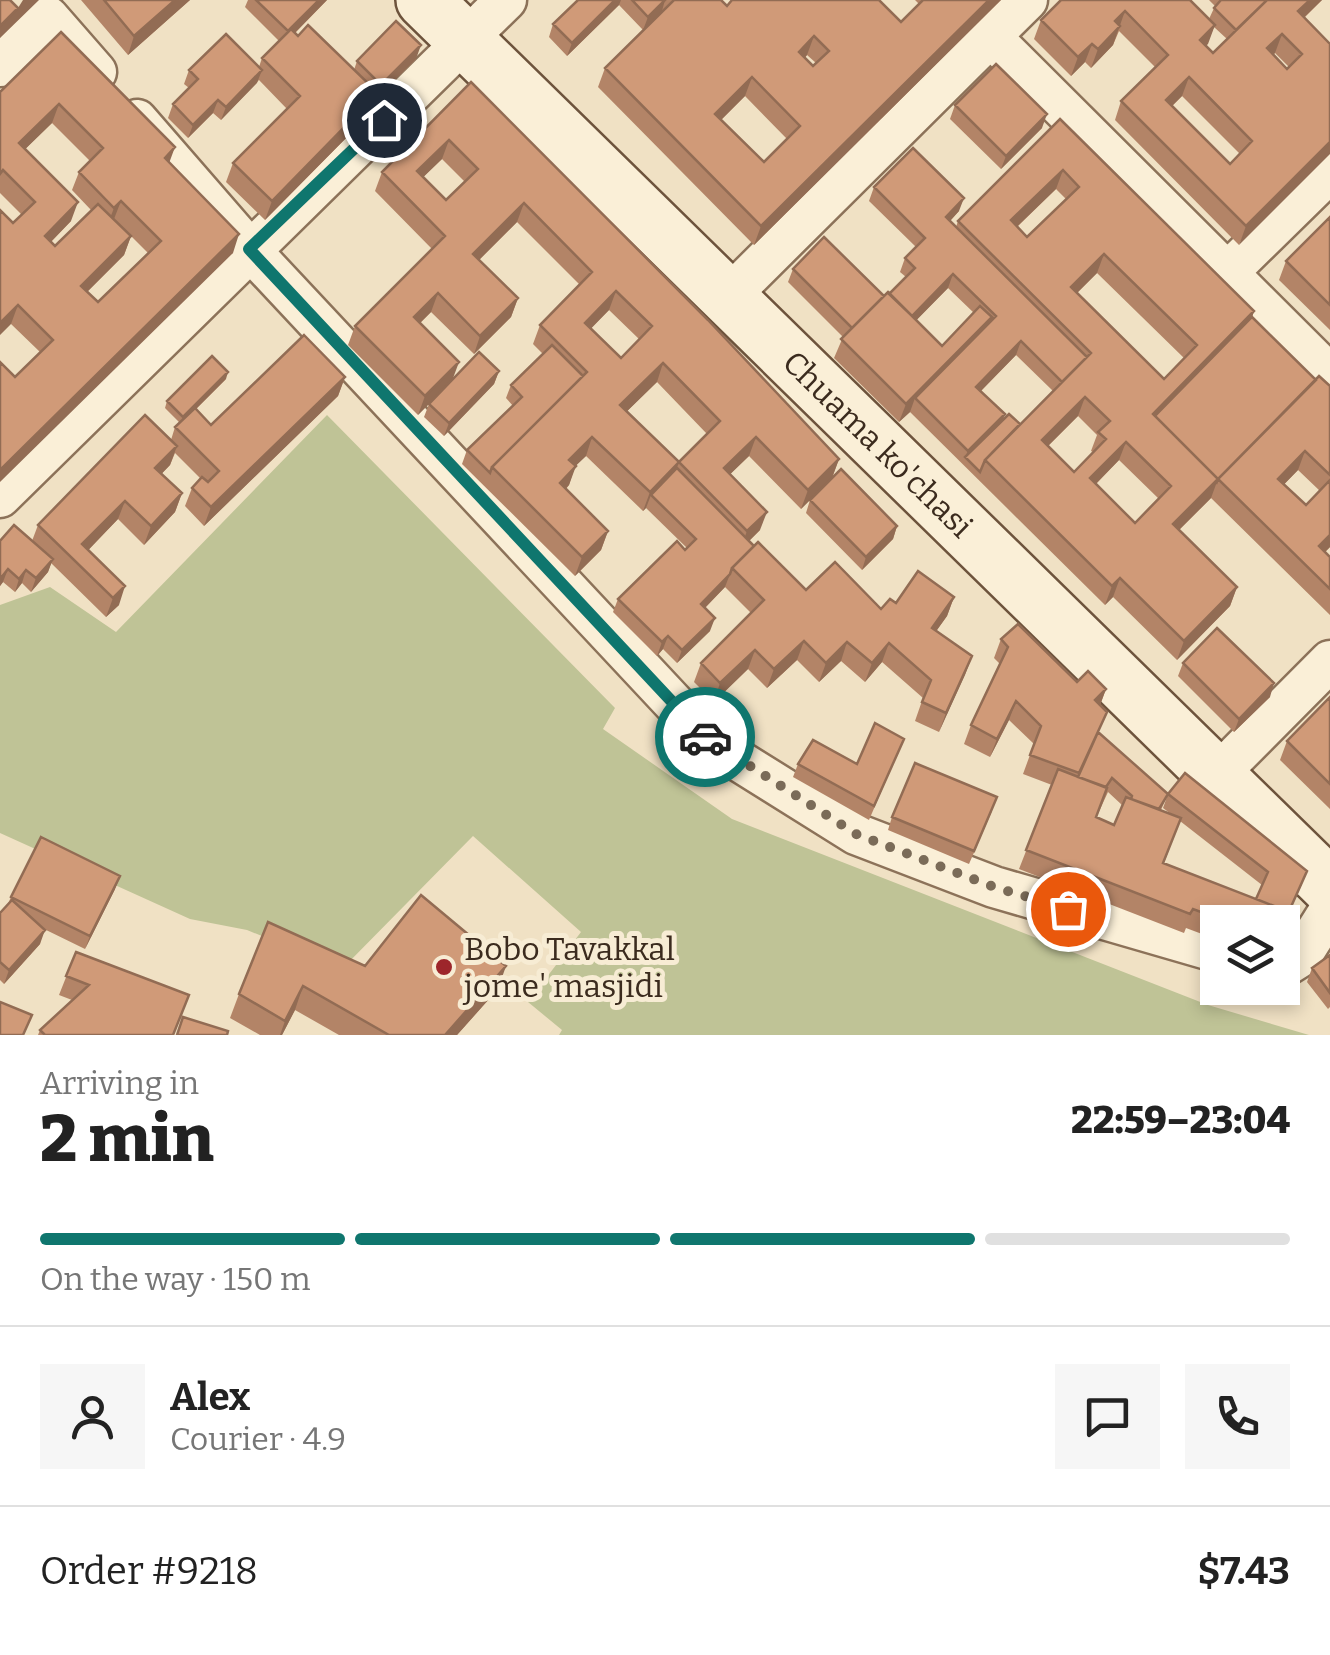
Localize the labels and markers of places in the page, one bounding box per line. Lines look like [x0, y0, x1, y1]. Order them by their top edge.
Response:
pin [342, 78, 427, 163]
pin [1026, 867, 1111, 952]
place label: Bobo Tavakkal jome' masjidi [462, 930, 675, 1005]
marker: Bobo Tavakkal jome' masjidi [433, 956, 455, 978]

